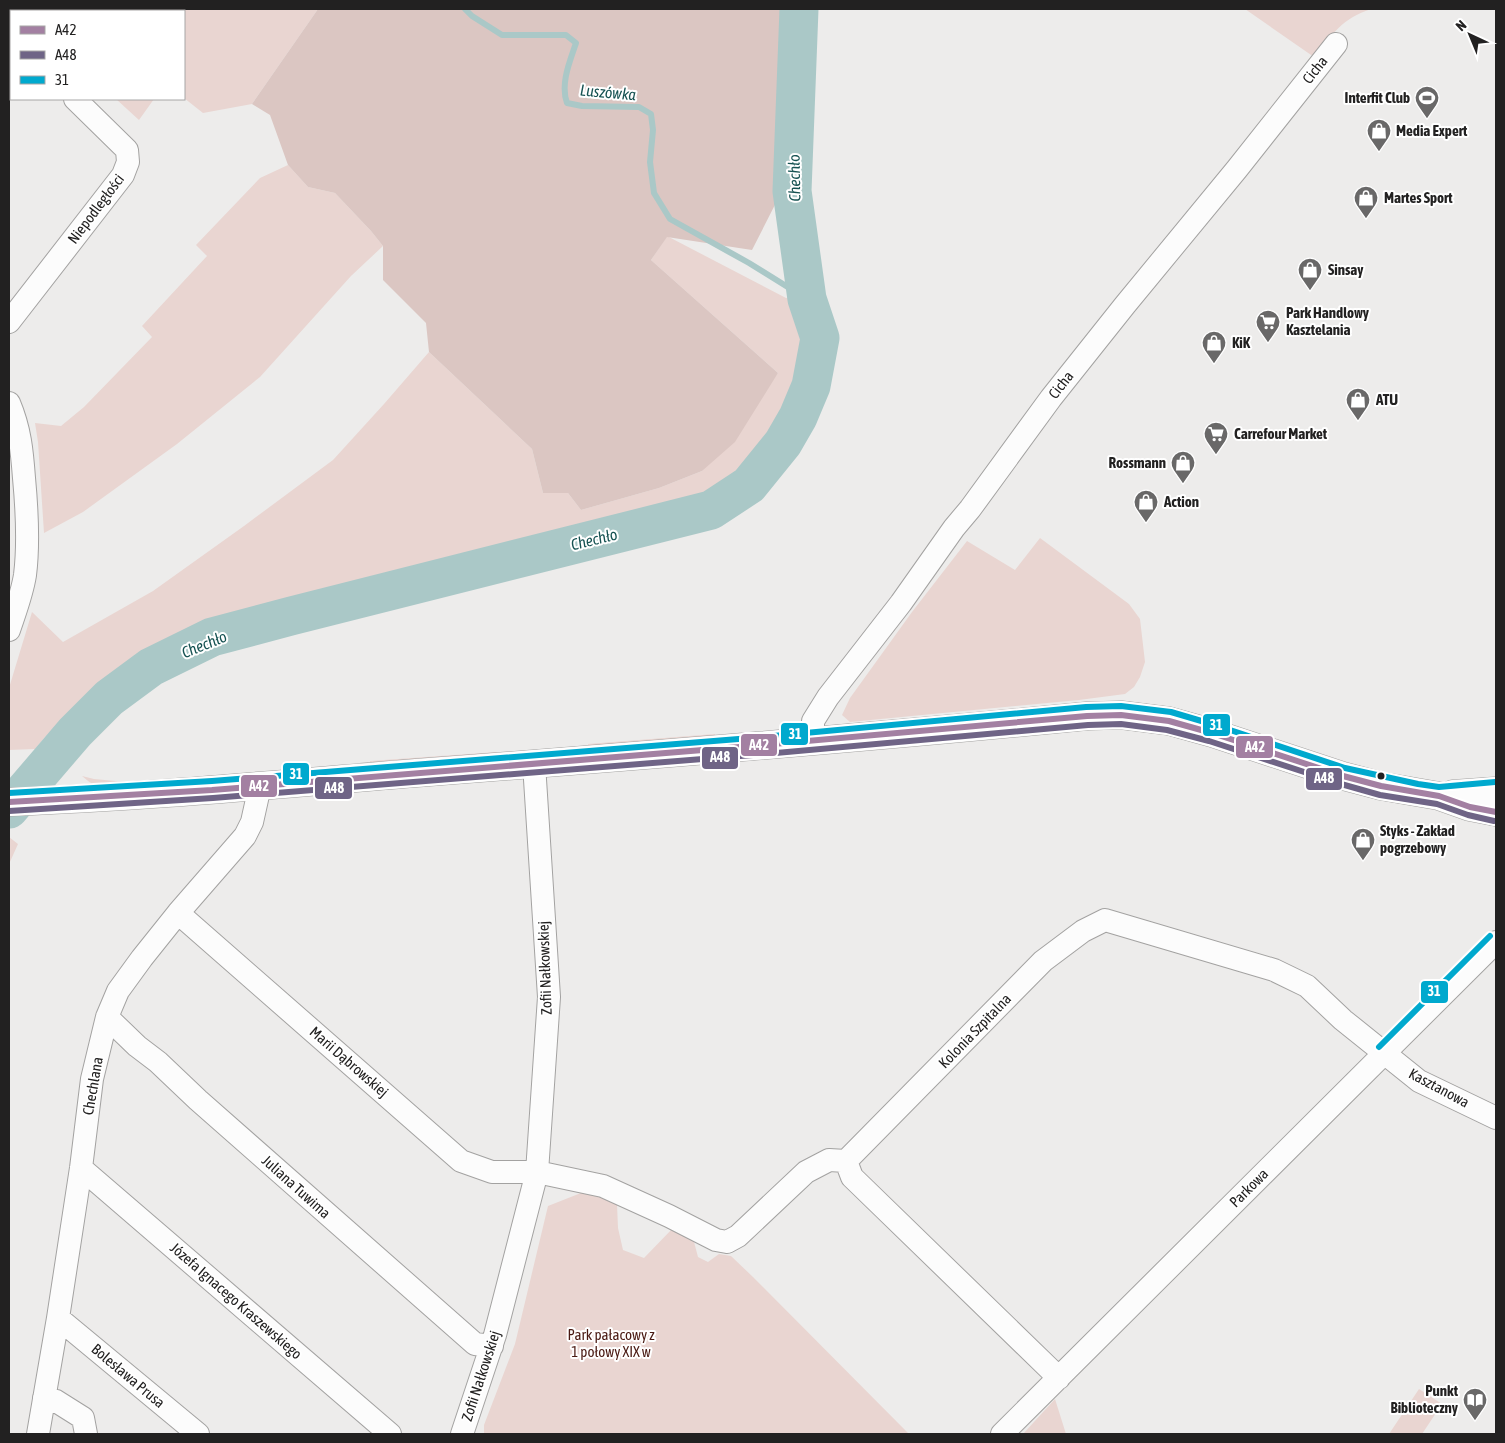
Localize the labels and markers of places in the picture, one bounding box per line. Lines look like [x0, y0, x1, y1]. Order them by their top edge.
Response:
sports icon: Interfit Club [1414, 85, 1440, 119]
place label: Interfit Club [1345, 89, 1410, 106]
shop icon: Media Expert [1366, 118, 1392, 152]
place label: Media Expert [1396, 122, 1468, 139]
shop icon: Martes Sport [1353, 185, 1379, 219]
place label: Martes Sport [1384, 189, 1453, 206]
shop icon: Sinsay [1297, 257, 1323, 291]
place label: Sinsay [1328, 261, 1364, 278]
place label: Park Handlowy Kasztelania [1286, 304, 1370, 338]
supermarket icon: Park Handlowy Kasztelania [1255, 309, 1281, 343]
shop icon: KiK [1201, 330, 1227, 364]
place label: KiK [1232, 334, 1251, 351]
shop icon: ATU [1345, 387, 1371, 421]
place label: ATU [1375, 391, 1398, 408]
supermarket icon: Carrefour Market [1203, 421, 1229, 455]
place label: Carrefour Market [1234, 425, 1328, 442]
shop icon: Rossmann [1170, 450, 1196, 484]
place label: Rossmann [1109, 454, 1166, 471]
shop icon: Action [1133, 489, 1159, 523]
place label: Action [1163, 493, 1199, 510]
unlabelled marker [1376, 771, 1386, 781]
place label: Styks - Zakład pogrzebowy [1380, 822, 1455, 856]
shop icon: Styks - Zakład pogrzebowy [1350, 827, 1376, 861]
place label: Punkt Biblioteczny [1391, 1382, 1459, 1416]
library icon: Punkt Biblioteczny [1462, 1387, 1488, 1421]

